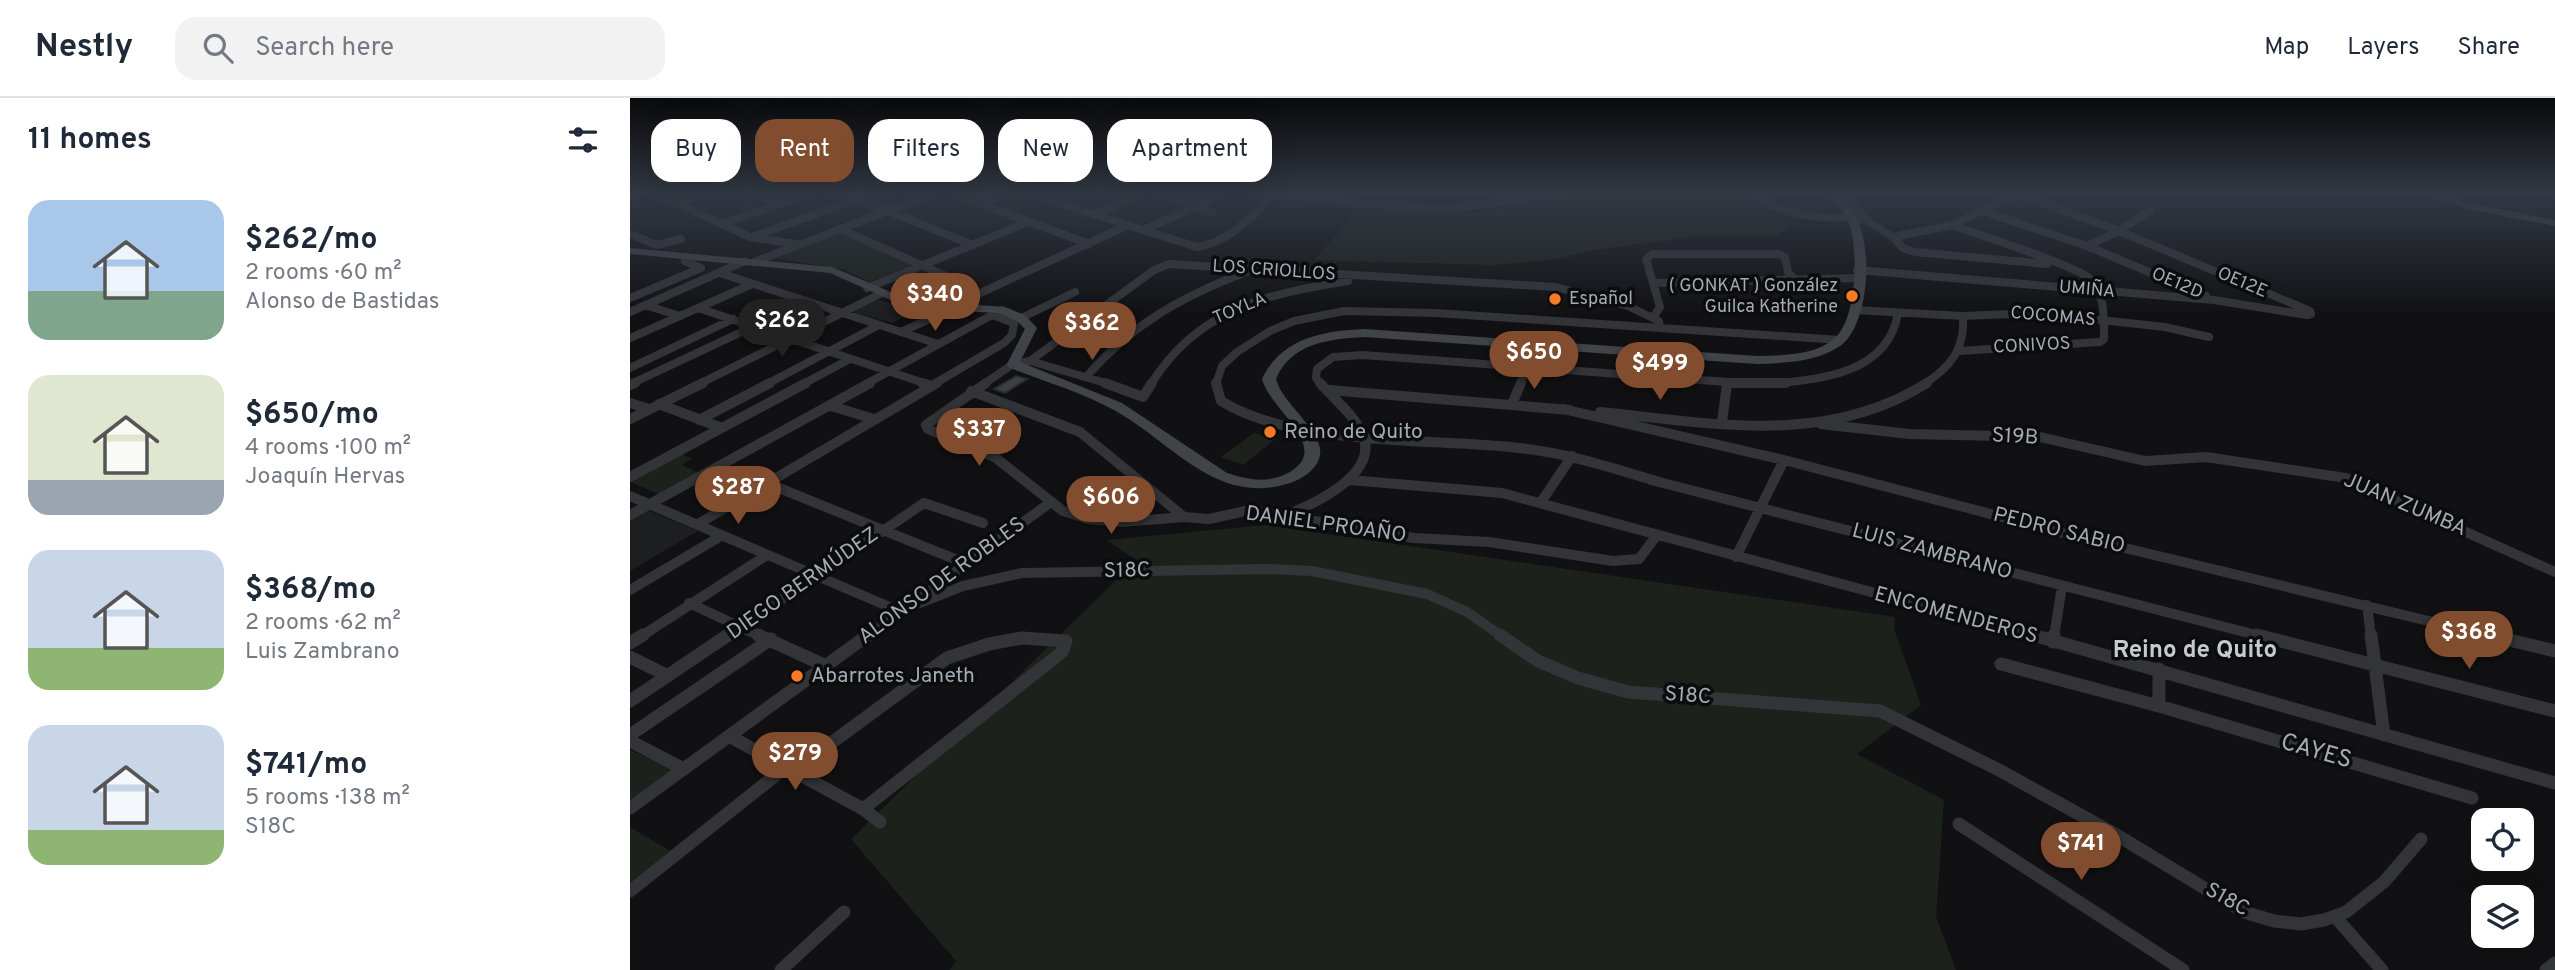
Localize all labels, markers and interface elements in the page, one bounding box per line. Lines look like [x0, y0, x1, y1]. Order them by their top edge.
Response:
search box [175, 17, 665, 80]
text: Nestly [35, 27, 133, 69]
icon: search [199, 29, 237, 67]
text: Search here [255, 32, 394, 65]
text: Map [2264, 33, 2309, 63]
text: Layers [2347, 33, 2419, 63]
text: Share [2457, 33, 2520, 63]
chip: Buy [651, 119, 741, 182]
chip: Rent [755, 119, 854, 182]
chip: Filters [868, 119, 984, 182]
chip: New [998, 119, 1093, 182]
chip: Apartment [1107, 119, 1272, 182]
icon: filters [564, 121, 602, 159]
text: 11 homes [28, 122, 152, 159]
text: $262/mo [245, 222, 377, 259]
icon: home [84, 228, 168, 312]
street label: LOS CRIOLLOS [1211, 255, 1337, 287]
text: 2 rooms · 60 m² [245, 259, 402, 288]
street label: OE12E [2213, 262, 2271, 304]
street label: OE12D [2148, 263, 2206, 305]
pin: $340 [894, 274, 976, 333]
street label: UMIÑA [2058, 274, 2116, 304]
place label: ( GONKAT ) González Guilca Katherine [1669, 275, 1838, 319]
text: $340 [906, 281, 964, 310]
text: Alonso de Bastidas [245, 288, 440, 317]
street label: TOYLA [1210, 288, 1270, 330]
place label: Español [1569, 288, 1633, 311]
marker: ( GONKAT ) González Guilca Katherine [1844, 288, 1860, 304]
marker: Español [1547, 291, 1563, 307]
pin: $262 [741, 300, 823, 359]
pin: $362 [1051, 302, 1133, 362]
street label: COCOMAS [2009, 302, 2097, 332]
text: $262 [754, 307, 810, 336]
text: $362 [1064, 310, 1120, 339]
pin: $650 [1493, 331, 1575, 391]
street label: CONIVOS [1993, 332, 2071, 360]
text: $650 [1505, 339, 1563, 368]
pin: $499 [1619, 342, 1701, 402]
text: $499 [1632, 350, 1688, 379]
text: $650/mo [245, 397, 379, 434]
icon: home [84, 403, 168, 487]
pin: $337 [938, 408, 1020, 468]
text: $337 [952, 416, 1006, 445]
place label: Reino de Quito [1284, 419, 1423, 446]
street label: S19B [1991, 422, 2039, 452]
marker: Reino de Quito [1262, 424, 1278, 440]
text: 4 rooms · 100 m² [245, 434, 411, 463]
text: Joaquín Hervas [245, 463, 405, 492]
pin: $287 [697, 466, 779, 526]
street label: JUAN ZUMBA [2339, 467, 2471, 543]
text: $287 [711, 474, 765, 503]
pin: $606 [1070, 476, 1152, 536]
text: $606 [1082, 484, 1140, 513]
street label: DANIEL PROAÑO [1244, 500, 1408, 550]
street label: PEDRO SABIO [1990, 502, 2128, 560]
street label: ALONSO DE ROBLES [853, 511, 1031, 651]
street label: LUIS ZAMBRANO [1849, 518, 2015, 586]
street label: DIEGO BERMÚDEZ [722, 521, 884, 646]
street label: S18C [1103, 557, 1151, 585]
text: $368/mo [245, 572, 376, 609]
icon: home [84, 578, 168, 662]
street label: ENCOMENDEROS [1871, 581, 2041, 651]
text: 2 rooms · 62 m² [245, 609, 401, 638]
pin: $368 [2428, 612, 2510, 671]
text: $368 [2441, 619, 2497, 648]
district label: Reino de Quito [2113, 636, 2277, 666]
text: Luis Zambrano [245, 638, 400, 667]
place label: Abarrotes Janeth [811, 663, 975, 690]
marker: Abarrotes Janeth [789, 668, 805, 684]
street label: S18C [1664, 681, 1712, 711]
street label: CAYES [2277, 728, 2355, 776]
pin: $279 [754, 732, 836, 792]
text: $279 [768, 740, 822, 769]
text: $741/mo [245, 747, 367, 784]
icon: home [84, 753, 168, 837]
text: 5 rooms · 138 m² [245, 784, 410, 813]
map controls [2471, 808, 2534, 948]
button: locate [2471, 808, 2534, 871]
text: S18C [245, 813, 296, 842]
pin: $741 [2040, 822, 2122, 882]
text: $741 [2057, 830, 2105, 859]
street label: S18C [2200, 877, 2254, 923]
button: layers [2471, 885, 2534, 948]

